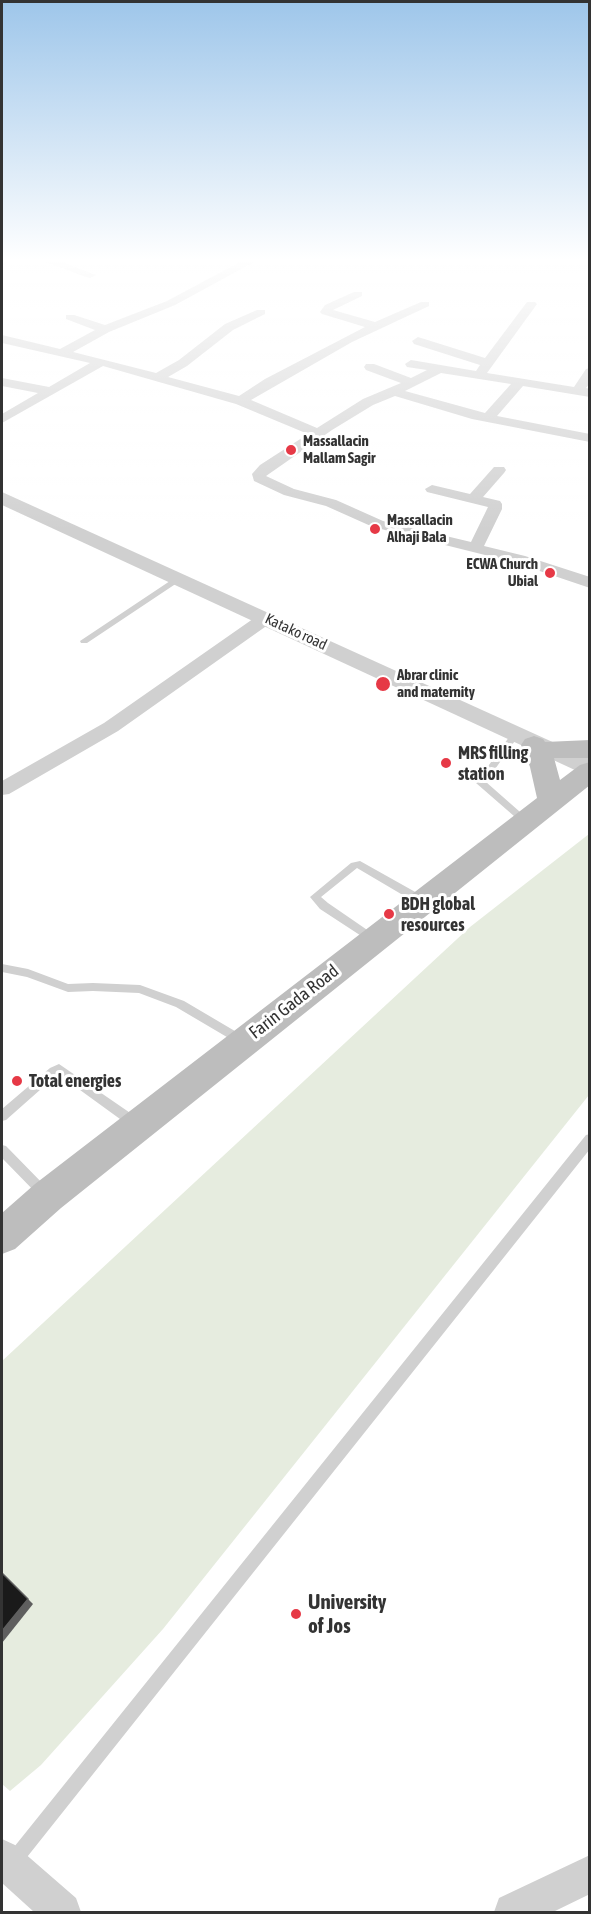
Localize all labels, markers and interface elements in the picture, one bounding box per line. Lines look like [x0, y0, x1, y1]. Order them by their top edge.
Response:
place label: Massallacin Mallam Sagir [303, 432, 375, 467]
marker: Massallacin Mallam Sagir [284, 443, 298, 457]
place label: Massallacin Alhaji Bala [387, 511, 453, 546]
marker: Massallacin Alhaji Bala [368, 522, 382, 536]
place label: ECWA Church Ubial [466, 555, 538, 590]
marker: ECWA Church Ubial [543, 566, 557, 580]
street label: Katako road [262, 610, 330, 654]
place label: Abrar clinic and maternity [397, 666, 475, 701]
marker: Abrar clinic and maternity [374, 675, 392, 693]
place label: MRS filling station [458, 742, 528, 784]
marker: MRS filling station [439, 756, 453, 770]
place label: BDH global resources [401, 893, 475, 936]
marker: BDH global resources [382, 907, 396, 921]
street label: Farin Gada Road [245, 960, 343, 1044]
place label: Total energies [29, 1070, 121, 1092]
marker: Total energies [10, 1074, 24, 1088]
place label: University of Jos [308, 1589, 387, 1639]
marker: University of Jos [289, 1607, 303, 1621]

